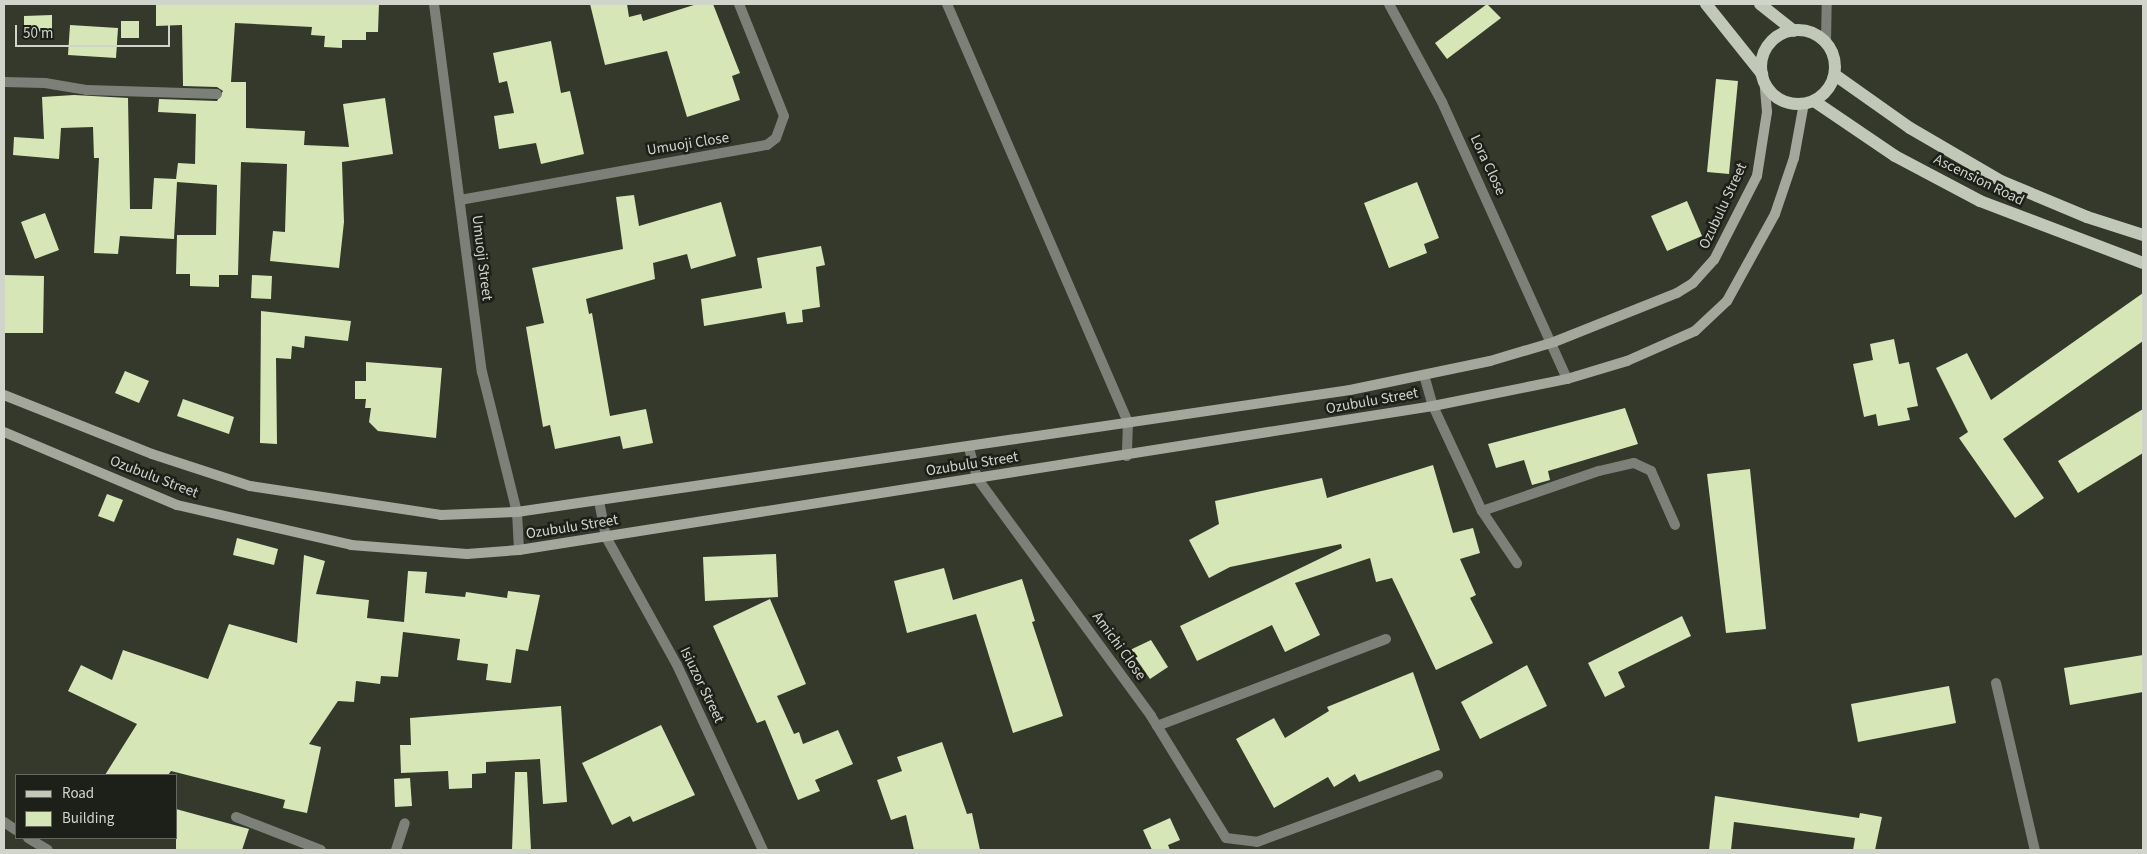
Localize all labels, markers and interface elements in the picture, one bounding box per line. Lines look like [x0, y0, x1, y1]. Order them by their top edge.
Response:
scale bar [18, 15, 172, 47]
text: 50 m [23, 23, 53, 44]
street label: Umuoji Close [646, 129, 730, 159]
street label: Lora Close [1466, 132, 1510, 198]
street label: Ascension Road [1931, 150, 2027, 210]
street label: Ozubulu Street [1695, 160, 1751, 252]
street label: Umuoji Street [468, 214, 496, 302]
street label: Ozubulu Street [1325, 384, 1419, 418]
street label: Ozubulu Street [925, 448, 1019, 480]
street label: Ozubulu Street [107, 452, 201, 502]
street label: Ozubulu Street [525, 511, 619, 543]
street label: Amichi Close [1088, 608, 1150, 684]
street label: Isiuzor Street [676, 644, 728, 726]
legend [15, 774, 178, 839]
text: Road [62, 783, 94, 804]
text: Building [62, 808, 114, 829]

